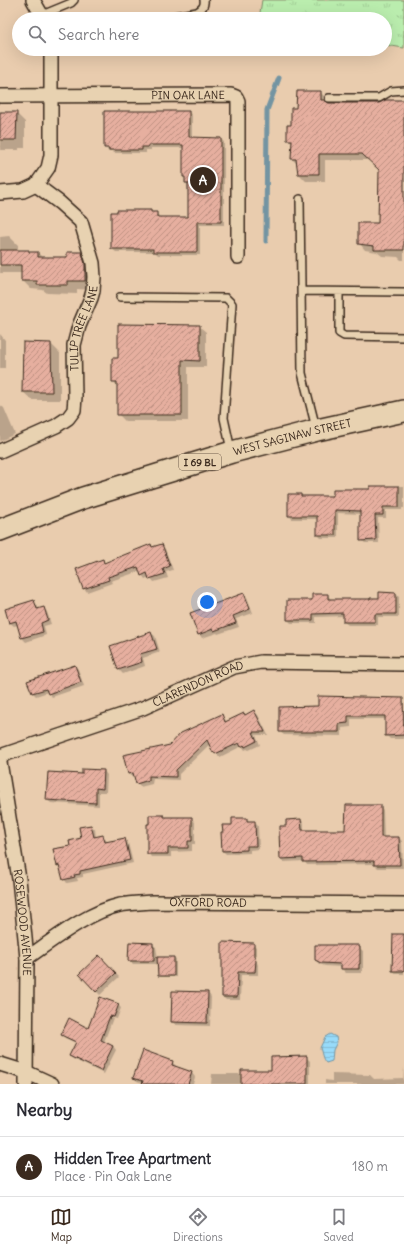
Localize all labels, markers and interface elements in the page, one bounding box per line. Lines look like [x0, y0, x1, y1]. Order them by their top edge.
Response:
search box [12, 12, 392, 56]
icon: search [26, 23, 48, 45]
text: Search here [58, 25, 139, 44]
street label: PIN OAK LANE [151, 88, 225, 102]
pin: A [190, 165, 216, 195]
street label: TULIP TREE LANE [67, 285, 100, 371]
street label: WEST SAGINAW STREET [232, 416, 353, 458]
road number: I 69 BL [179, 454, 221, 470]
your location [197, 592, 217, 612]
street label: CLARENDON ROAD [150, 658, 245, 710]
street label: ROSEWOOD AVENUE [10, 868, 34, 976]
street label: OXFORD ROAD [169, 895, 247, 910]
text: Nearby [16, 1099, 72, 1121]
text: Hidden Tree Apartment [54, 1149, 211, 1168]
text: A [25, 1158, 33, 1175]
text: 180 m [352, 1158, 388, 1175]
text: Place · Pin Oak Lane [54, 1168, 172, 1185]
tab: Map [50, 1206, 72, 1244]
tab: Directions [173, 1206, 223, 1244]
tab: Saved [323, 1206, 354, 1244]

